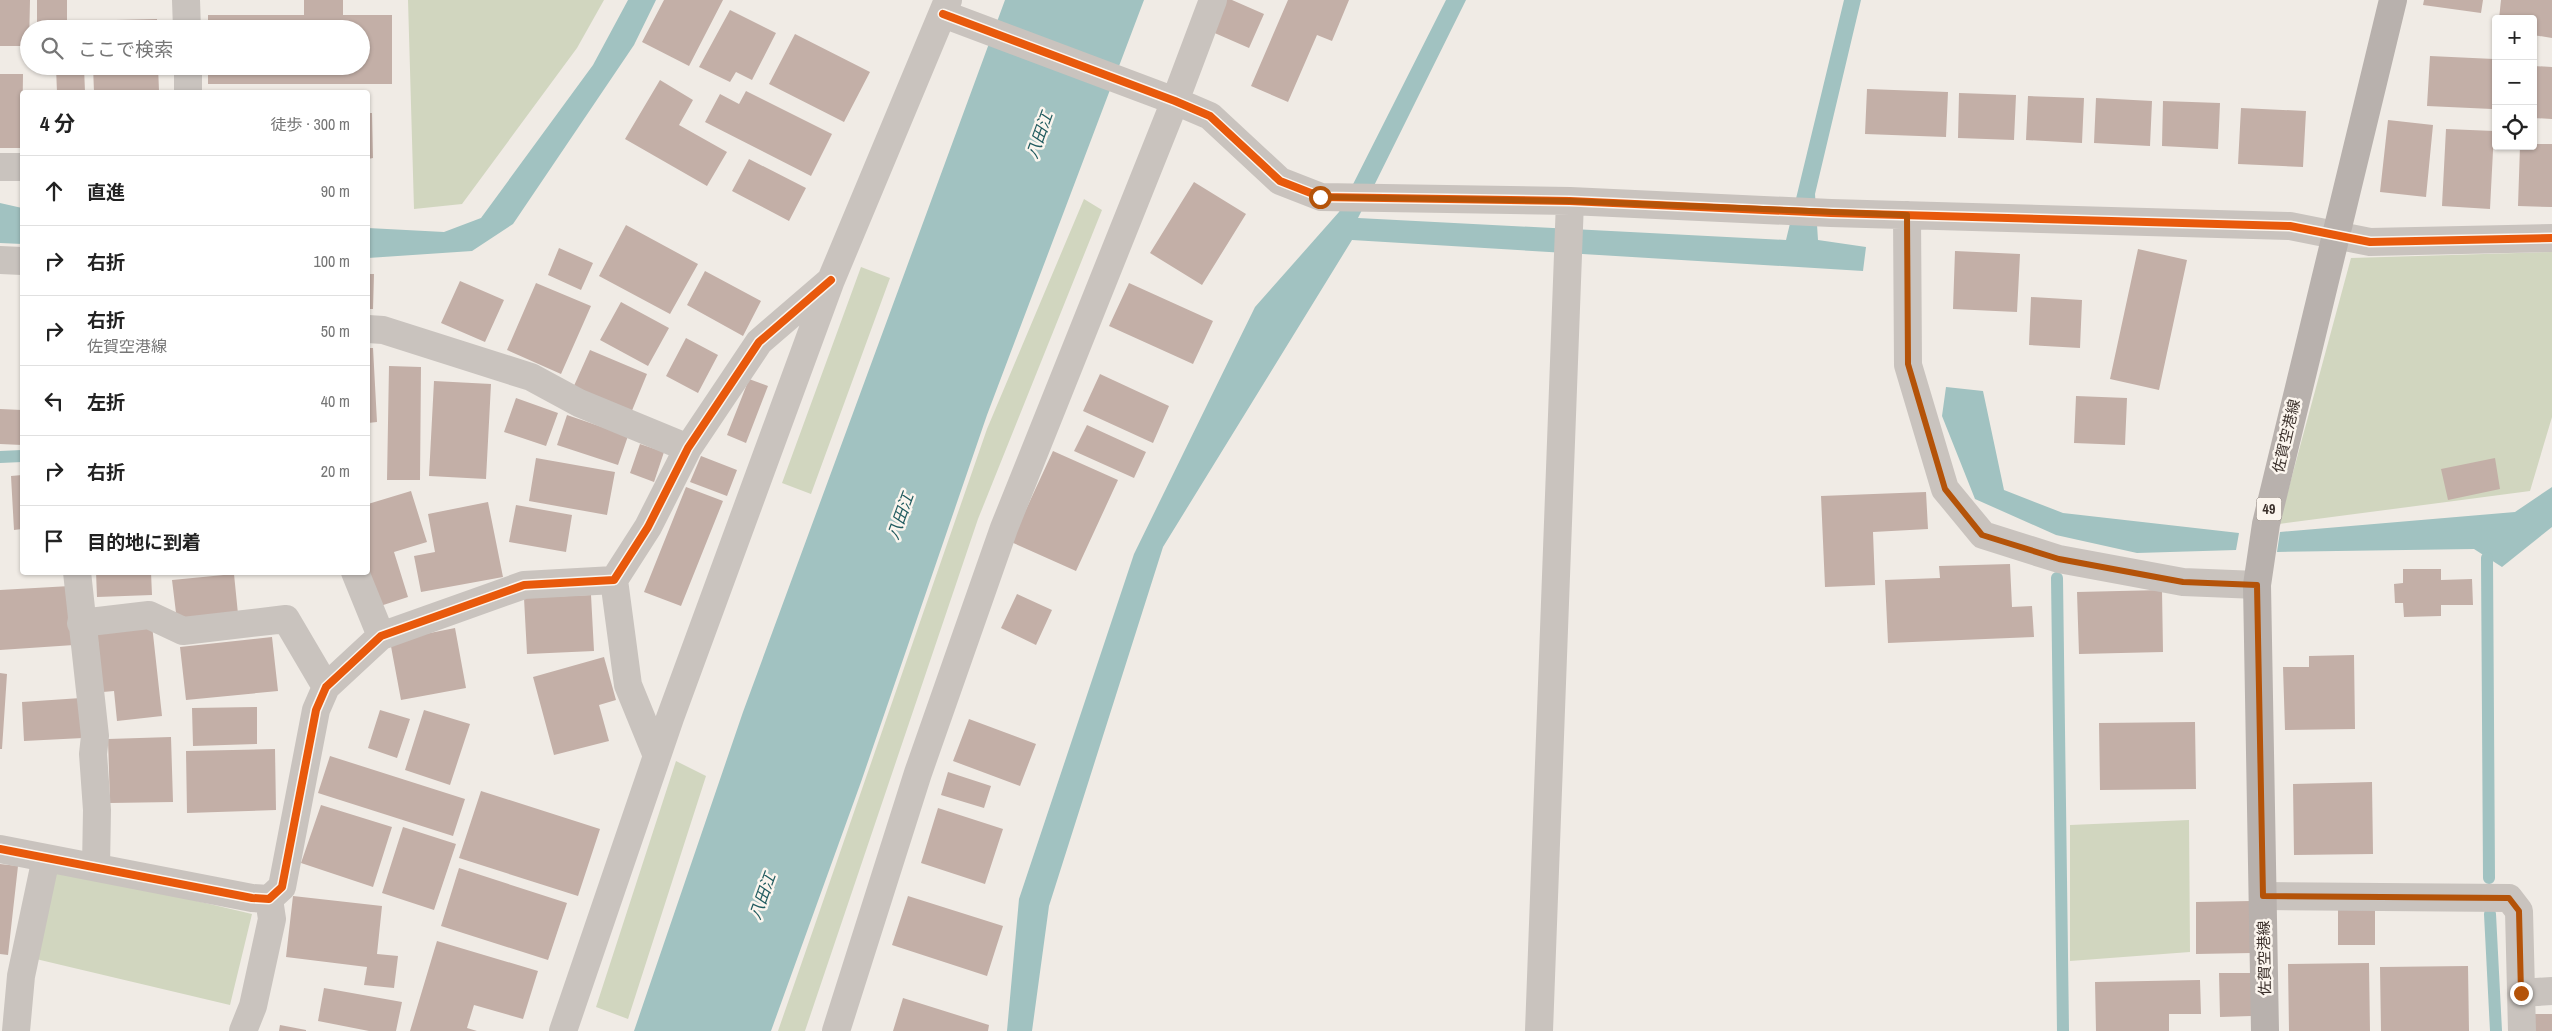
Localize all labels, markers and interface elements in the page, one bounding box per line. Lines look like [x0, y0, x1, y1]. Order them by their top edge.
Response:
map controls [2492, 15, 2537, 150]
button: + [2492, 15, 2537, 60]
search box [20, 20, 370, 75]
icon: search [38, 34, 66, 62]
text: ここで検索 [78, 36, 173, 62]
button: − [2492, 60, 2537, 105]
button: locate [2492, 105, 2537, 150]
water label: 八田江 [1020, 107, 1058, 161]
text: 4 分 [40, 109, 75, 138]
text: 徒歩 · 300 m [271, 113, 350, 135]
icon: ahead [40, 177, 68, 205]
text: 直進 [87, 179, 125, 205]
text: 90 m [321, 180, 350, 202]
route start [1309, 186, 1332, 209]
icon: right [40, 247, 68, 275]
text: 右折 [87, 249, 125, 275]
text: 100 m [314, 250, 350, 272]
text: 右折 [87, 307, 125, 333]
icon: right [40, 317, 68, 345]
text: 50 m [321, 320, 350, 342]
text: 佐賀空港線 [87, 335, 167, 357]
icon: left [40, 387, 68, 415]
text: 左折 [87, 389, 125, 415]
text: 40 m [321, 390, 350, 412]
street label: 佐賀空港線 [2267, 397, 2305, 475]
icon: right [40, 457, 68, 485]
text: 右折 [87, 459, 125, 485]
text: 20 m [321, 460, 350, 482]
water label: 八田江 [881, 488, 919, 542]
road number: 49 [2256, 498, 2282, 520]
icon: arrive [40, 527, 68, 555]
text: 目的地に到着 [87, 529, 201, 555]
water label: 八田江 [743, 868, 781, 922]
street label: 佐賀空港線 [2253, 920, 2275, 996]
route end [2510, 982, 2533, 1005]

